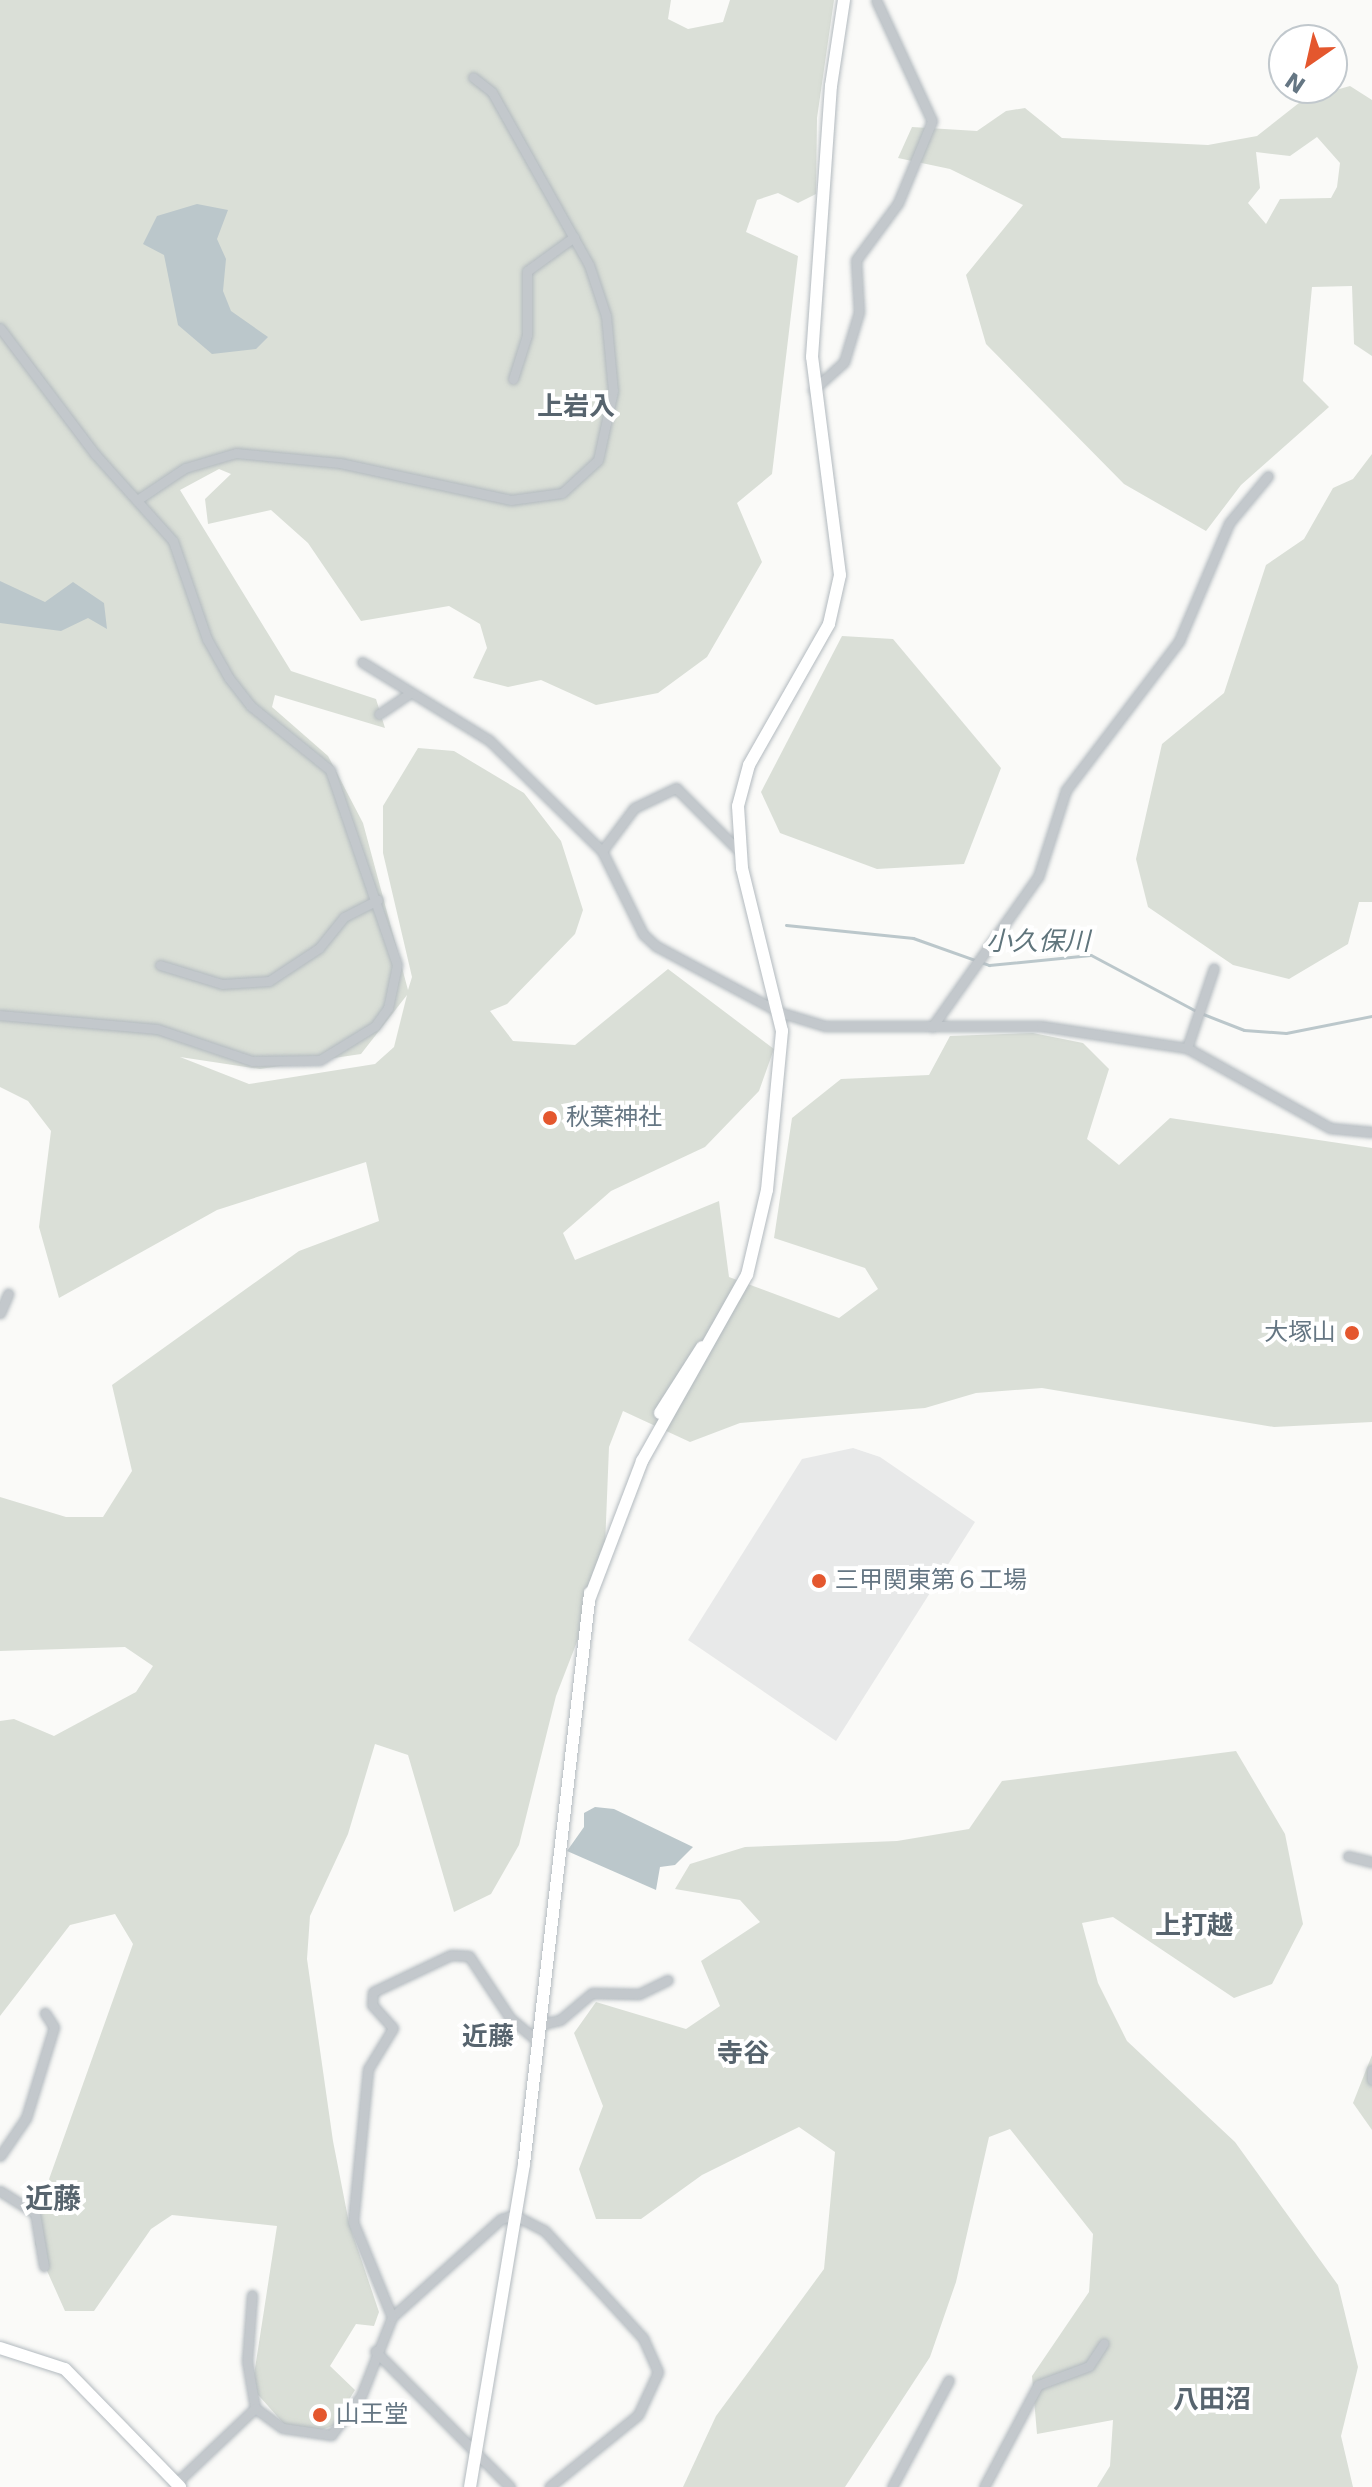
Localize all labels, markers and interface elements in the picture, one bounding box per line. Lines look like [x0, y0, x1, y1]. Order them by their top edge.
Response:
north arrow [1268, 24, 1348, 104]
text: N [1281, 67, 1310, 98]
district label: 上岩入 [537, 391, 615, 423]
water label: 小久保川 [986, 926, 1090, 958]
place label: 秋葉神社 [566, 1104, 662, 1132]
marker: 秋葉神社 [541, 1109, 559, 1127]
place label: 大塚山 [1264, 1319, 1336, 1347]
marker: 大塚山 [1343, 1324, 1361, 1342]
place label: 三甲関東第６工場 [835, 1567, 1027, 1595]
marker: 三甲関東第６工場 [810, 1572, 828, 1590]
district label: 上打越 [1155, 1910, 1233, 1942]
district label: 近藤 [462, 2021, 514, 2053]
district label: 寺谷 [717, 2038, 769, 2070]
district label: 近藤 [25, 2182, 81, 2216]
district label: 八田沼 [1173, 2384, 1251, 2416]
place label: 山王堂 [336, 2401, 408, 2429]
marker: 山王堂 [311, 2406, 329, 2424]

